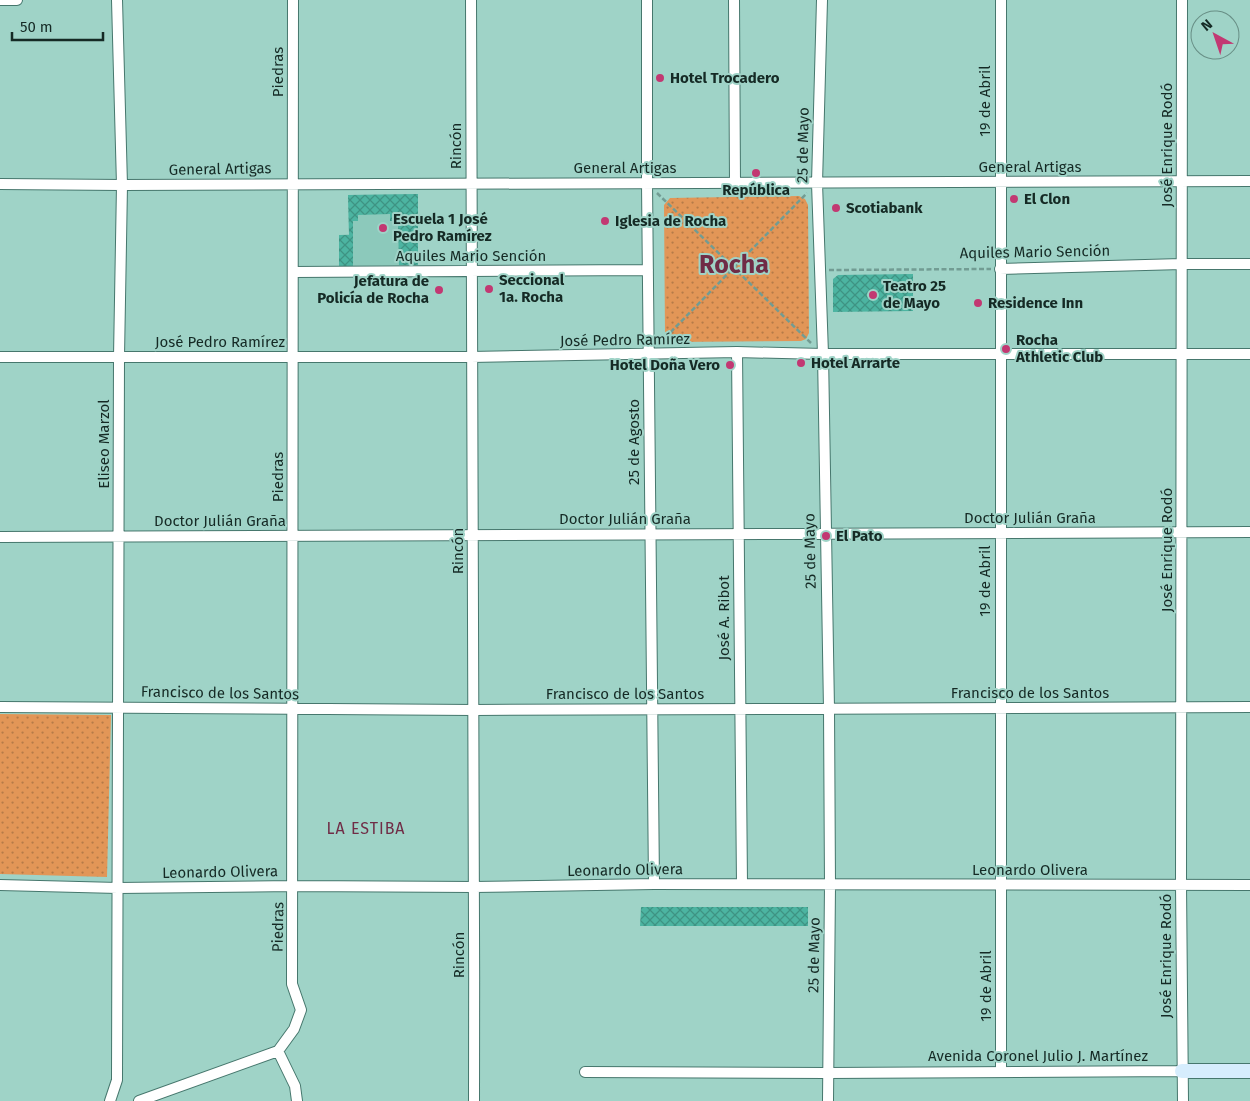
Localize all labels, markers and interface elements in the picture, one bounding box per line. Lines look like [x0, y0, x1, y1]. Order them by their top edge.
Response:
scale bar [12, 10, 104, 42]
north arrow [1190, 10, 1240, 60]
text: N [1198, 16, 1216, 35]
text: 50 m [20, 18, 53, 36]
street label: Piedras [269, 47, 287, 97]
street label: 19 de Abril [976, 65, 994, 137]
place label: Hotel Trocadero [670, 69, 780, 87]
marker: Hotel Trocadero [654, 72, 666, 84]
street label: José Enrique Rodó [1158, 83, 1176, 207]
street label: 25 de Mayo [793, 107, 813, 183]
street label: Rincón [447, 123, 465, 169]
street label: General Artigas [979, 158, 1081, 176]
street label: General Artigas [168, 159, 272, 179]
street label: General Artigas [574, 159, 676, 177]
marker: República [750, 167, 762, 179]
place label: República [722, 181, 790, 199]
place label: El Clon [1024, 190, 1070, 208]
marker: El Clon [1008, 193, 1020, 205]
place label: Scotiabank [846, 199, 923, 217]
marker: Scotiabank [830, 202, 842, 214]
place label: Escuela 1 José Pedro Ramírez [393, 210, 492, 245]
place label: Iglesia de Rocha [615, 212, 726, 230]
marker: Iglesia de Rocha [599, 215, 611, 227]
marker: Escuela 1 José Pedro Ramírez [377, 222, 389, 234]
street label: Aquiles Mario Sención [960, 242, 1110, 262]
street label: Aquiles Mario Sención [396, 247, 546, 265]
district label: Rocha [699, 250, 769, 280]
place label: Seccional 1a. Rocha [499, 271, 565, 306]
place label: Jefatura de Policía de Rocha [317, 272, 429, 307]
place label: Teatro 25 de Mayo [883, 277, 946, 312]
marker: Seccional 1a. Rocha [483, 283, 495, 295]
marker: Jefatura de Policía de Rocha [433, 284, 445, 296]
marker: Teatro 25 de Mayo [867, 289, 879, 301]
place label: Residence Inn [988, 294, 1083, 312]
marker: Residence Inn [972, 297, 984, 309]
street label: José Pedro Ramírez [560, 330, 691, 350]
place label: Rocha Athletic Club [1015, 331, 1103, 366]
street label: José Pedro Ramírez [155, 333, 285, 351]
marker: Rocha Athletic Club [1000, 343, 1012, 355]
place label: Hotel Arrarte [811, 354, 900, 372]
place label: Hotel Doña Vero [610, 356, 720, 374]
marker: Hotel Arrarte [795, 357, 807, 369]
marker: Hotel Doña Vero [724, 359, 736, 371]
street label: Eliseo Marzol [95, 399, 113, 489]
street label: 25 de Agosto [625, 399, 643, 485]
street label: Piedras [269, 452, 287, 502]
street label: José Enrique Rodó [1158, 488, 1176, 612]
street label: Doctor Julián Graña [964, 509, 1096, 527]
street label: Doctor Julián Graña [559, 510, 691, 528]
street label: Doctor Julián Graña [154, 512, 286, 530]
street label: 25 de Mayo [800, 513, 820, 589]
place label: El Pato [836, 527, 883, 545]
street label: Rincón [449, 528, 467, 574]
marker: El Pato [820, 530, 832, 542]
street label: 19 de Abril [976, 545, 994, 617]
street label: José A. Ribot [715, 575, 733, 661]
street label: Francisco de los Santos [141, 683, 299, 703]
street label: Francisco de los Santos [951, 684, 1109, 702]
street label: Francisco de los Santos [546, 685, 704, 703]
district label: LA ESTIBA [327, 819, 405, 838]
street label: Leonardo Olivera [567, 860, 683, 880]
street label: Leonardo Olivera [972, 861, 1088, 879]
street label: Leonardo Olivera [162, 862, 278, 882]
street label: José Enrique Rodó [1157, 894, 1175, 1018]
street label: Piedras [269, 902, 287, 952]
street label: 25 de Mayo [804, 917, 824, 993]
street label: Rincón [450, 932, 468, 978]
street label: 19 de Abril [977, 950, 995, 1022]
street label: Avenida Coronel Julio J. Martínez [928, 1047, 1148, 1065]

